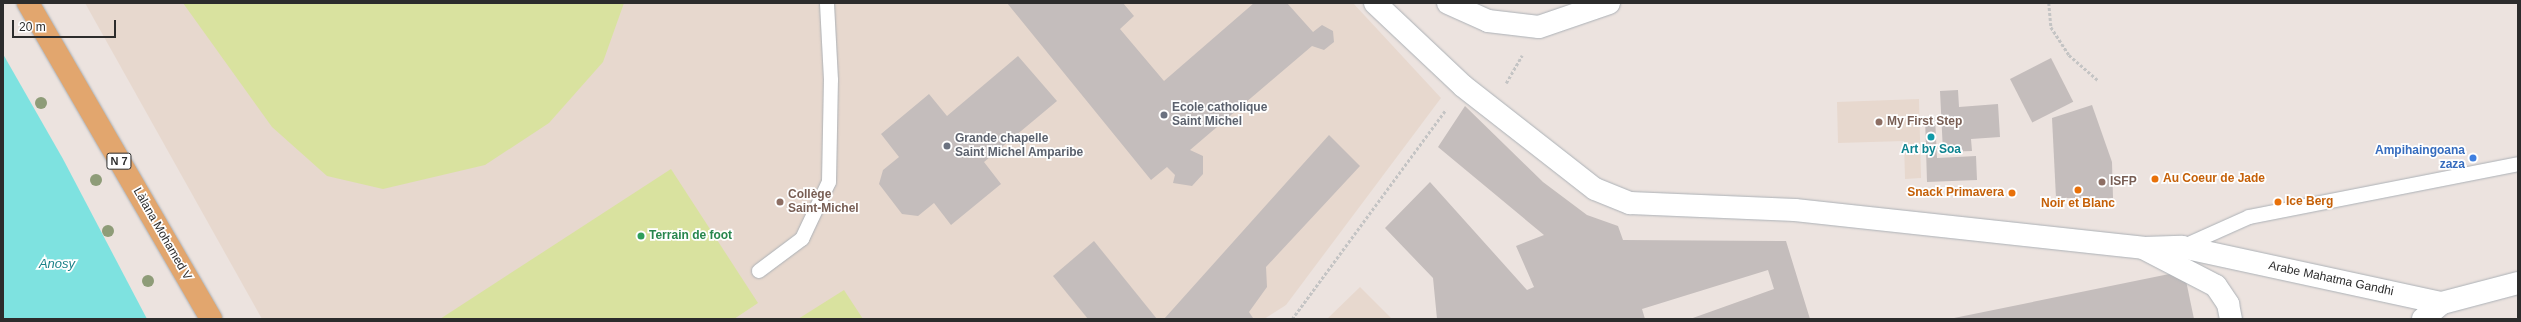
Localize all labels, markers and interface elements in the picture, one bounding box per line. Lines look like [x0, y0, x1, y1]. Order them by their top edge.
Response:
scale bar [14, 12, 118, 38]
text: 20 m [19, 20, 46, 34]
place label: Ecole catholique Saint Michel [1172, 101, 1267, 129]
marker: Ecole catholique Saint Michel [1159, 110, 1169, 120]
place label: My First Step [1887, 115, 1962, 129]
marker: My First Step [1874, 117, 1884, 127]
place label: Grande chapelle Saint Michel Amparibe [955, 132, 1084, 160]
marker: Art by Soa [1926, 132, 1936, 142]
marker: Grande chapelle Saint Michel Amparibe [942, 141, 952, 151]
place label: Art by Soa [1901, 143, 1961, 157]
place label: Ampihaingoana zaza [2375, 144, 2465, 172]
road number: N 7 [106, 152, 132, 170]
marker: Ampihaingoana zaza [2468, 153, 2478, 163]
place label: Au Coeur de Jade [2163, 172, 2265, 186]
marker: Au Coeur de Jade [2150, 174, 2160, 184]
place label: ISFP [2110, 175, 2137, 189]
marker: ISFP [2097, 177, 2107, 187]
street label: Làlana Mohamed V [130, 185, 194, 283]
marker: Noir et Blanc [2073, 185, 2083, 195]
place label: Snack Primavera [1907, 186, 2004, 200]
place label: Collège Saint-Michel [788, 188, 859, 216]
marker: Snack Primavera [2007, 188, 2017, 198]
place label: Ice Berg [2286, 195, 2333, 209]
marker: Collège Saint-Michel [775, 197, 785, 207]
place label: Noir et Blanc [2041, 197, 2115, 211]
marker: Ice Berg [2273, 197, 2283, 207]
place label: Terrain de foot [649, 229, 732, 243]
marker: Terrain de foot [636, 231, 646, 241]
water label: Anosy [39, 256, 75, 272]
street label: Arabe Mahatma Gandhi [2267, 259, 2395, 299]

